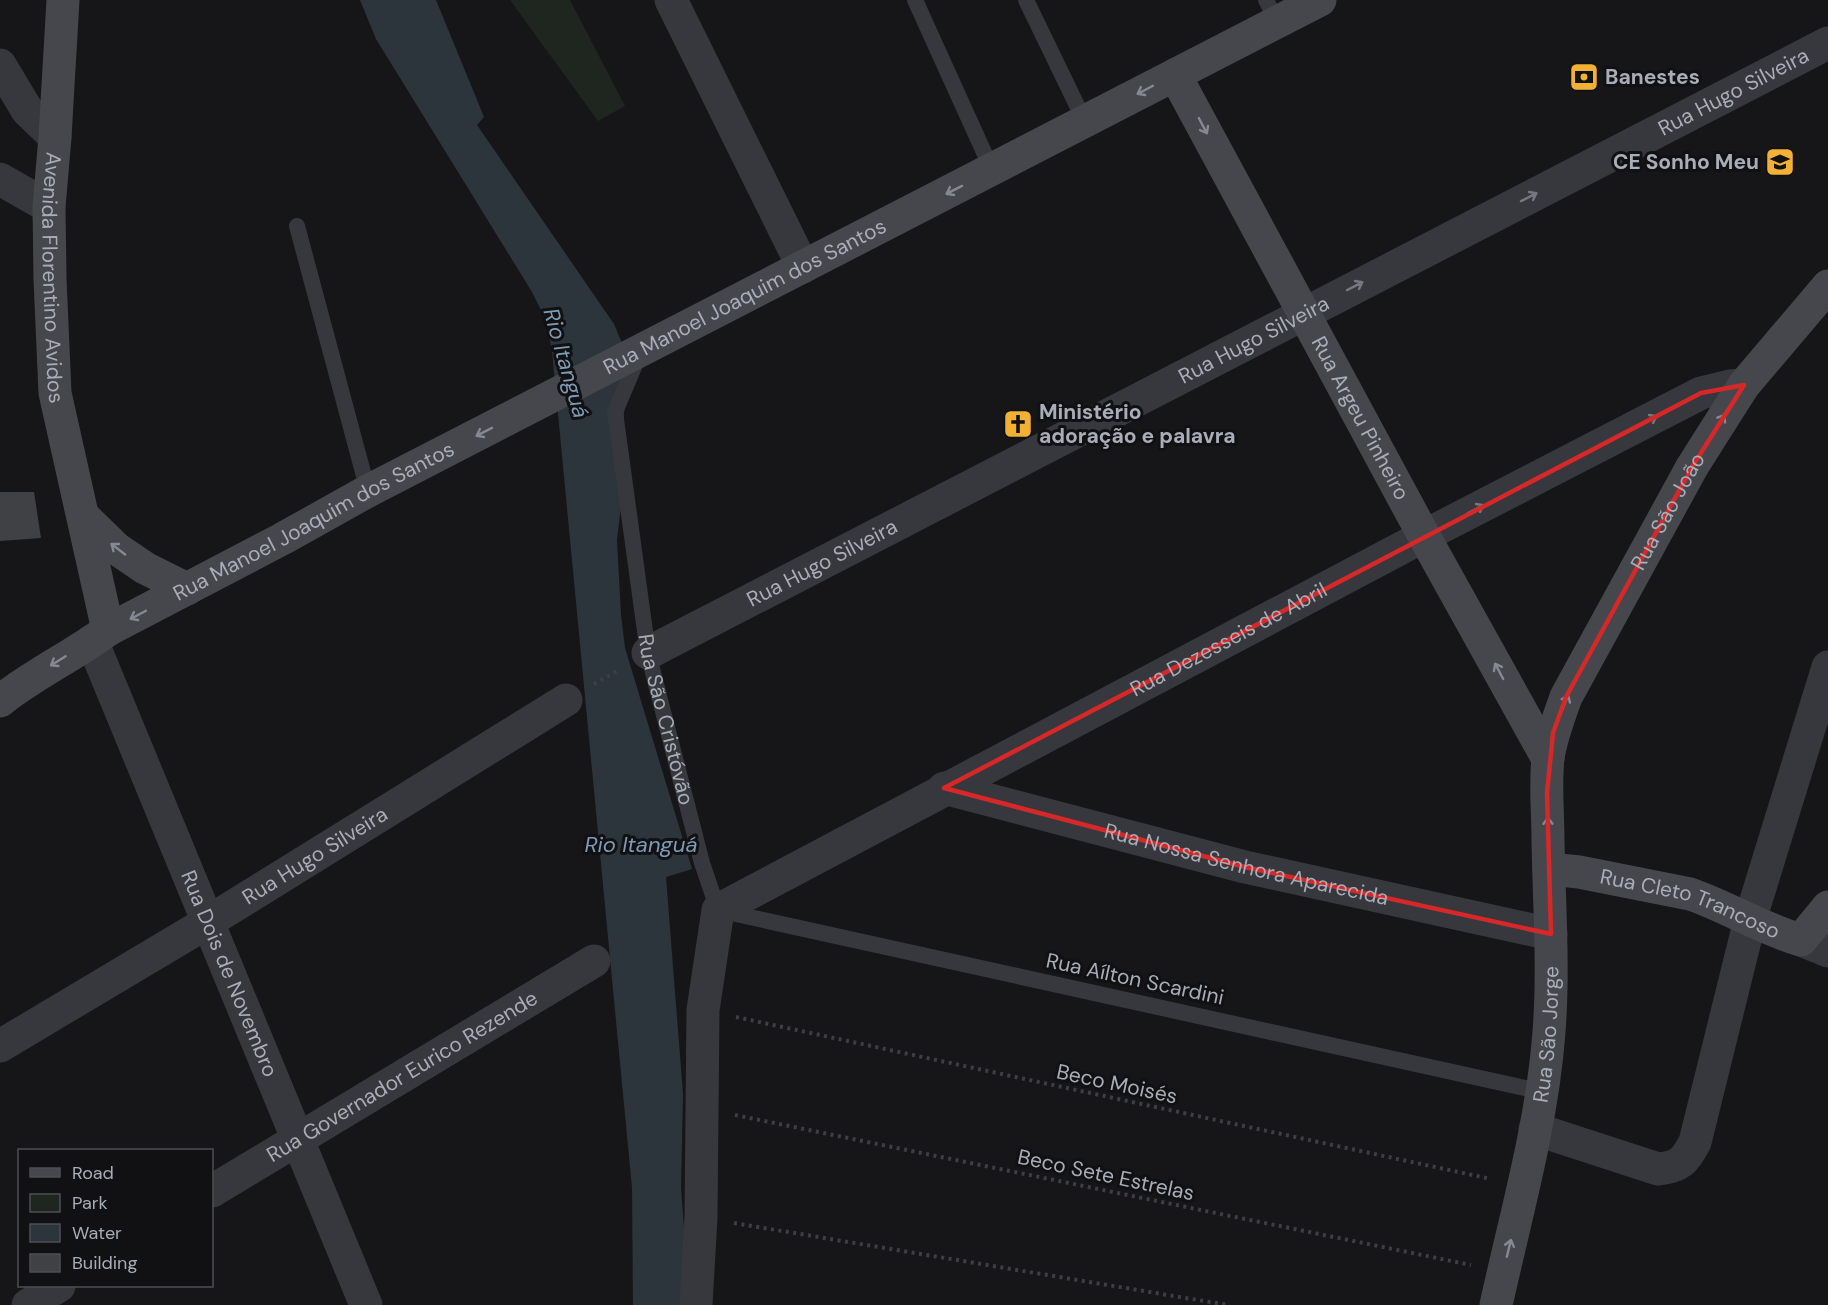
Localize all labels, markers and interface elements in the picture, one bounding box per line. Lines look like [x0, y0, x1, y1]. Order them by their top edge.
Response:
street label: Rua Hugo Silveira [1653, 41, 1814, 142]
bank icon: Banestes [1568, 61, 1600, 93]
place label: Banestes [1605, 63, 1700, 91]
one-way arrow [1137, 85, 1155, 97]
one-way arrow [1197, 117, 1209, 134]
school or university icon: CE Sonho Meu [1764, 146, 1796, 178]
place label: CE Sonho Meu [1613, 148, 1759, 176]
street label: Avenida Florentino Avidos [35, 151, 71, 406]
one-way arrow [945, 185, 963, 196]
one-way arrow [1519, 190, 1537, 202]
street label: Rua Manoel Joaquim dos Santos [598, 212, 891, 381]
one-way arrow [1346, 280, 1364, 291]
street label: Rua Hugo Silveira [1174, 289, 1334, 390]
water label: Rio Itanguá [536, 305, 596, 421]
street label: Rua Argeu Pinheiro [1305, 331, 1416, 505]
place label: Ministério adoração e palavra [1039, 398, 1236, 450]
church icon: Ministério adoração e palavra [1002, 408, 1034, 440]
one-way arrow [1640, 414, 1657, 426]
one-way arrow [1714, 414, 1726, 431]
one-way arrow [475, 427, 493, 438]
street label: Rua Manoel Joaquim dos Santos [168, 435, 459, 608]
street label: Rua São João [1624, 447, 1712, 575]
one-way arrow [1466, 503, 1484, 514]
street label: Rua Hugo Silveira [742, 512, 902, 614]
one-way arrow [111, 543, 127, 556]
street label: Rua Dezesseis de Abril [1125, 576, 1332, 703]
one-way arrow [129, 609, 147, 621]
street label: Rua São Cristóvão [632, 632, 701, 808]
one-way arrow [50, 656, 67, 668]
one-way arrow [1493, 662, 1505, 680]
one-way arrow [1560, 694, 1571, 713]
street label: Rua Hugo Silveira [237, 800, 393, 911]
one-way arrow [1542, 816, 1554, 836]
street label: Rua Nossa Senhora Aparecida [1101, 817, 1391, 912]
water label: Rio Itanguá [584, 830, 698, 859]
street label: Rua Cleto Trancoso [1598, 862, 1784, 946]
street label: Rua Dois de Novembro [174, 866, 284, 1081]
street label: Rua Aílton Scardini [1043, 946, 1227, 1012]
street label: Rua São Jorge [1527, 966, 1565, 1105]
street label: Rua Governador Eurico Rezende [262, 984, 543, 1169]
street label: Beco Moisés [1054, 1058, 1180, 1110]
street label: Beco Sete Estrelas [1015, 1143, 1197, 1207]
legend [18, 1149, 213, 1287]
text: Road [72, 1161, 114, 1185]
text: Park [72, 1191, 108, 1215]
text: Water [72, 1221, 122, 1245]
one-way arrow [1504, 1239, 1516, 1258]
text: Building [72, 1251, 137, 1275]

